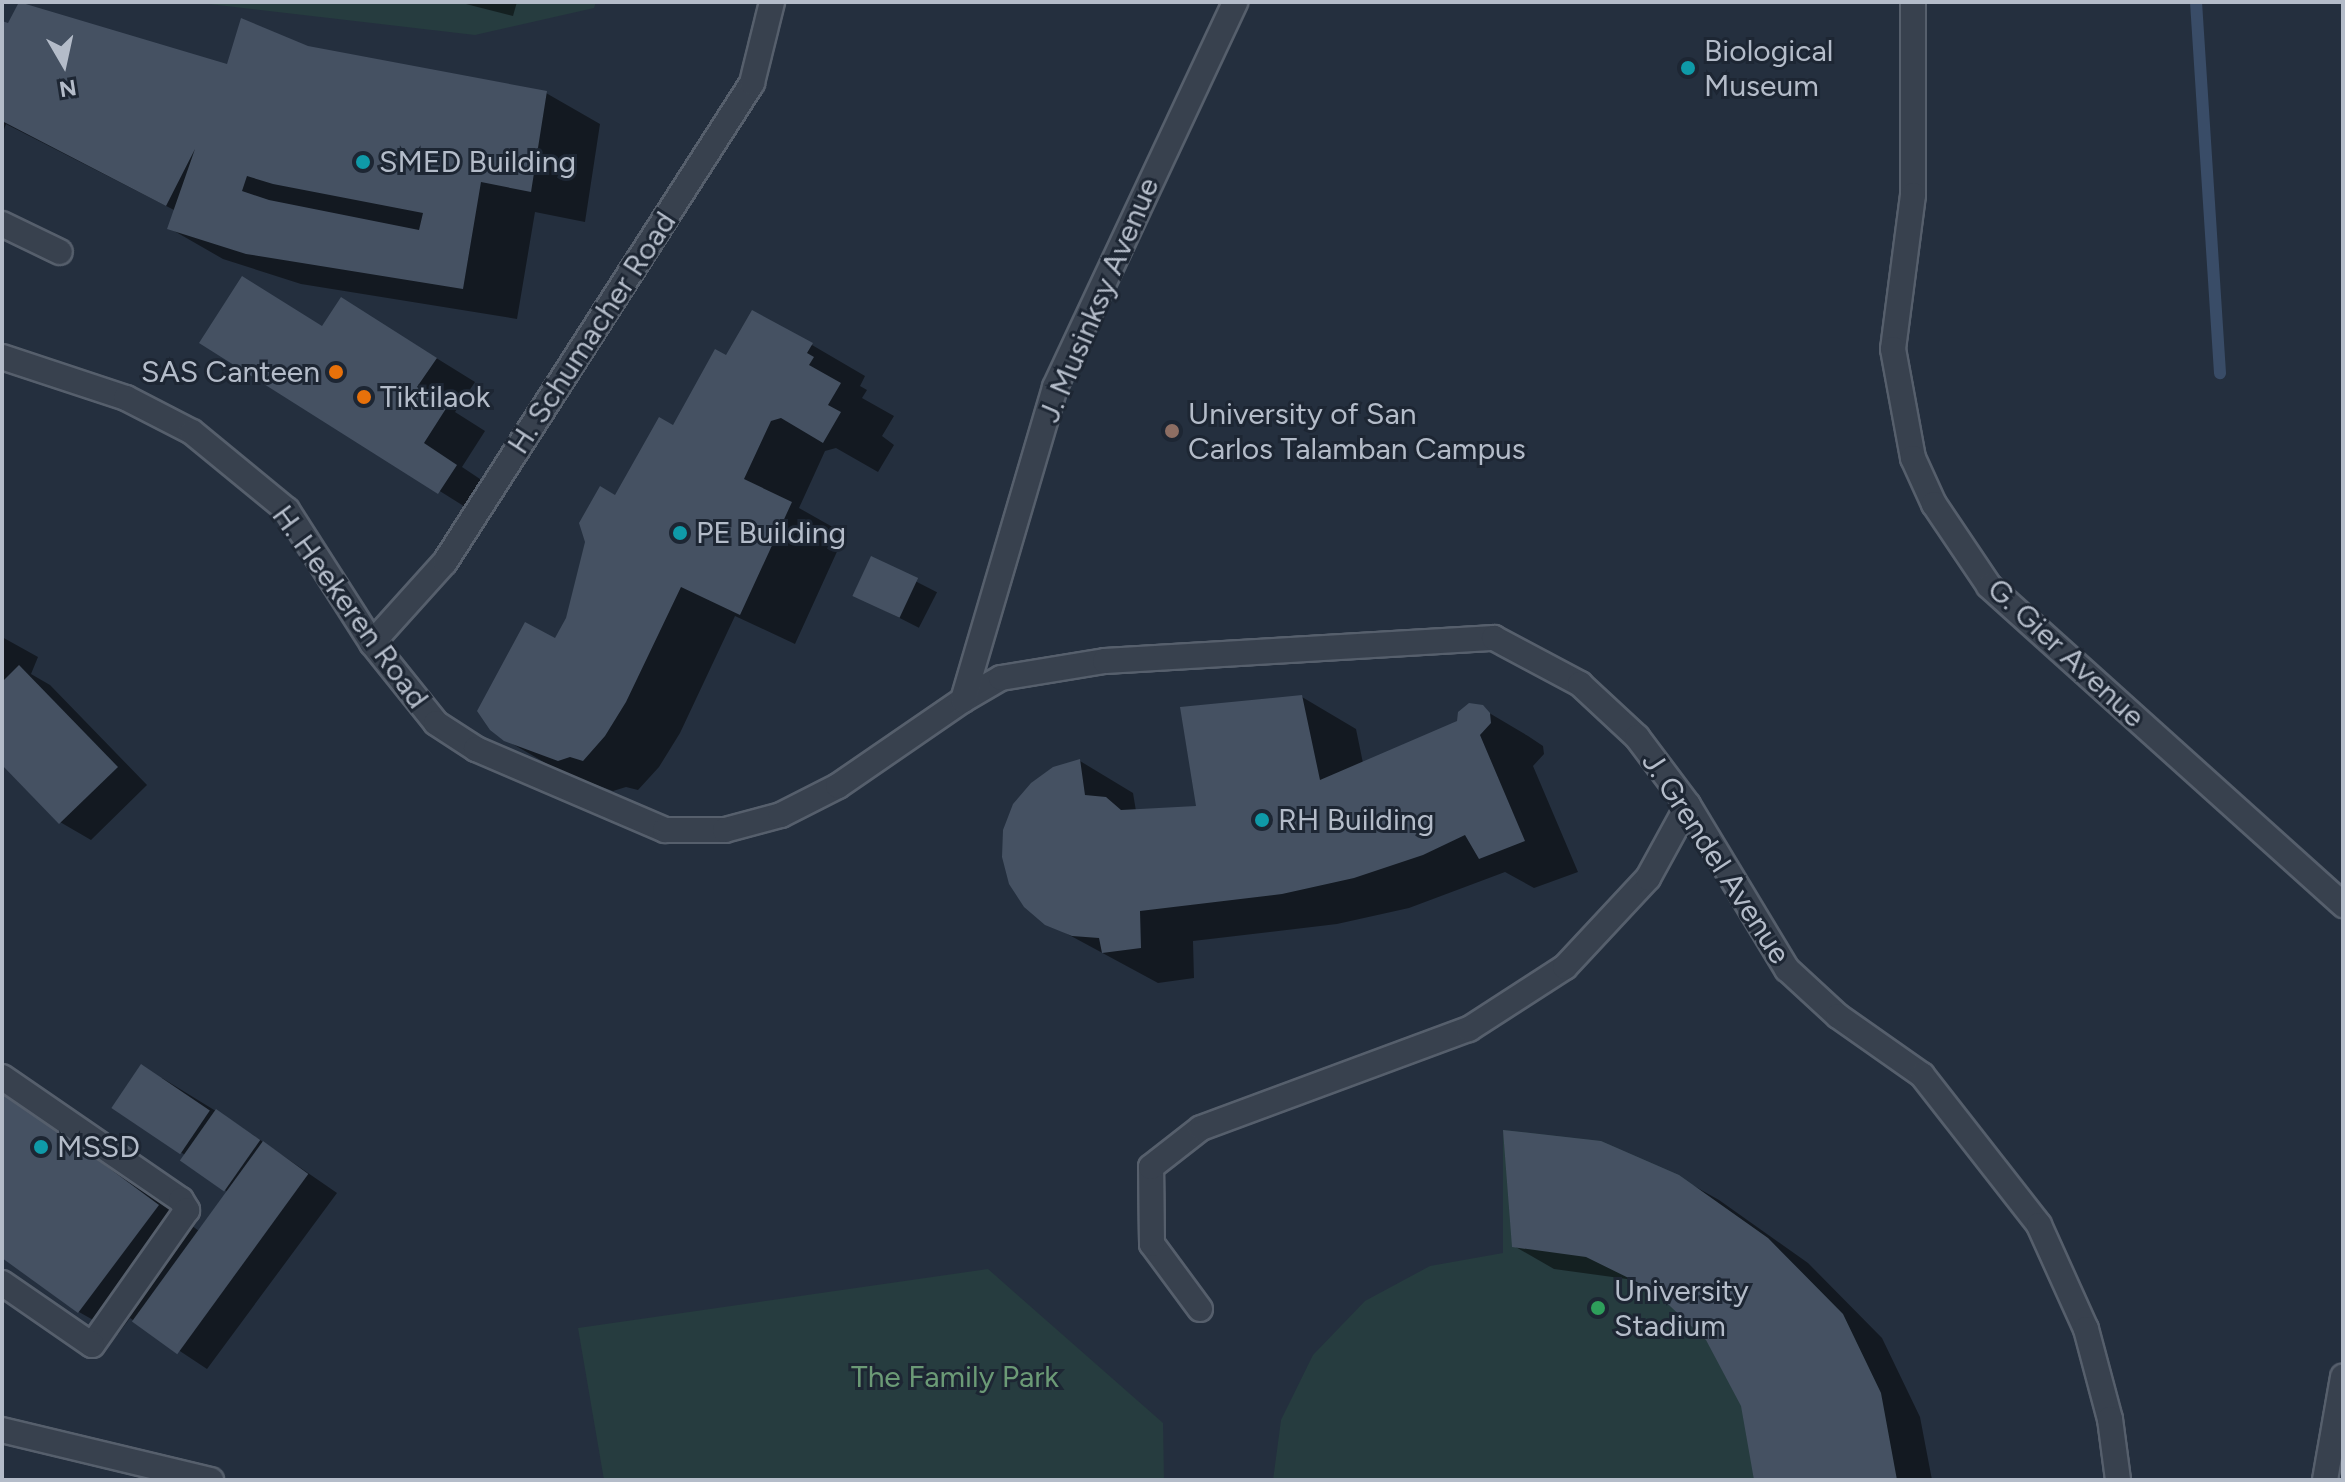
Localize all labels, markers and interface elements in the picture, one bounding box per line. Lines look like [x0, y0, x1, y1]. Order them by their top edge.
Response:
north arrow [24, 24, 104, 104]
place label: Biological Museum [1704, 33, 1833, 104]
marker: Biological Museum [1679, 59, 1697, 77]
text: N [57, 74, 78, 103]
place label: SMED Building [379, 144, 576, 180]
marker: SMED Building [354, 153, 372, 171]
street label: J. Musinksy Avenue [1031, 172, 1167, 428]
street label: H. Schumacher Road [500, 205, 684, 461]
place label: SAS Canteen [141, 354, 320, 390]
marker: SAS Canteen [327, 363, 345, 381]
place label: Tiktilaok [380, 379, 490, 415]
marker: Tiktilaok [355, 388, 373, 406]
place label: University of San Carlos Talamban Campus [1188, 396, 1526, 466]
marker: University of San Carlos Talamban Campus [1163, 422, 1181, 440]
street label: H. Heekeren Road [264, 499, 436, 715]
place label: PE Building [696, 515, 846, 551]
marker: PE Building [671, 524, 689, 542]
street label: G. Gier Avenue [1980, 571, 2152, 735]
street label: J. Grendel Avenue [1634, 746, 1798, 970]
place label: RH Building [1278, 802, 1434, 838]
marker: RH Building [1253, 811, 1271, 829]
place label: MSSD [57, 1129, 140, 1165]
marker: MSSD [32, 1138, 50, 1156]
place label: University Stadium [1614, 1273, 1749, 1344]
marker: University Stadium [1589, 1299, 1607, 1317]
park label: The Family Park [851, 1359, 1059, 1395]

